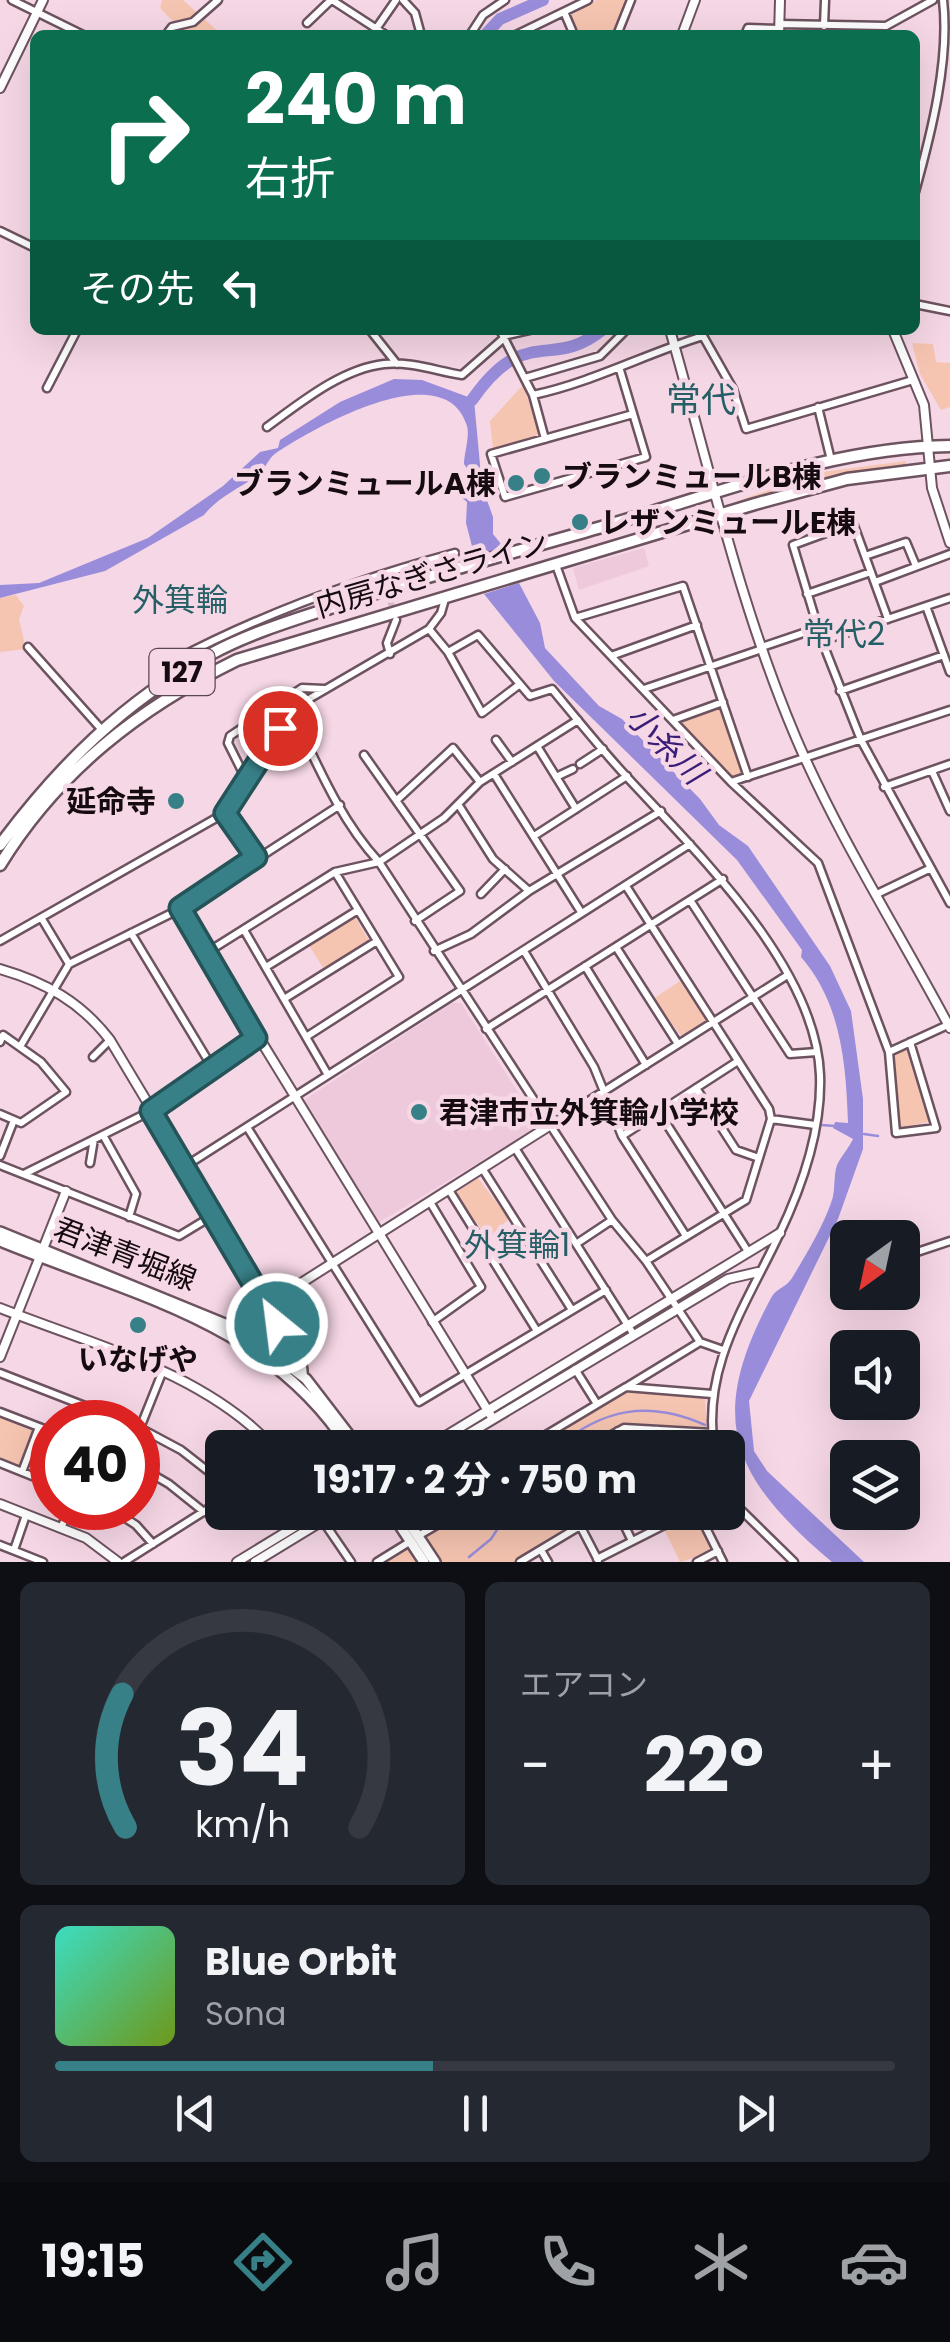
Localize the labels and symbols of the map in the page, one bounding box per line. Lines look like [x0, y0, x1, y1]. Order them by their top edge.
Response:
district label: 常代 [666, 375, 736, 424]
place label: ブランミュールB棟 [562, 455, 822, 498]
place label: ブランミュールA棟 [234, 462, 496, 505]
marker: ブランミュールB棟 [531, 465, 553, 487]
marker: ブランミュールA棟 [505, 472, 527, 494]
place label: レザンミュールE棟 [600, 501, 856, 544]
marker: レザンミュールE棟 [569, 511, 591, 533]
street label: 内房なぎさライン [311, 520, 553, 628]
district label: 外箕輪 [132, 577, 228, 622]
district label: 常代2 [803, 611, 885, 656]
road number: 127 [150, 649, 214, 695]
pin [238, 686, 323, 771]
water label: 小糸川 [616, 694, 718, 796]
place label: 延命寺 [66, 780, 156, 823]
marker: 延命寺 [165, 790, 187, 812]
place label: 君津市立外箕輪小学校 [439, 1091, 739, 1134]
marker: 君津市立外箕輪小学校 [408, 1101, 430, 1123]
street label: 君津青堀線 [47, 1207, 203, 1301]
north arrow [830, 1220, 920, 1310]
district label: 外箕輪1 [464, 1222, 570, 1267]
position arrow [225, 1272, 329, 1376]
marker: いなげや [127, 1314, 149, 1336]
place label: いなげや [78, 1338, 198, 1381]
speed limit sign: 40 [30, 1400, 160, 1530]

